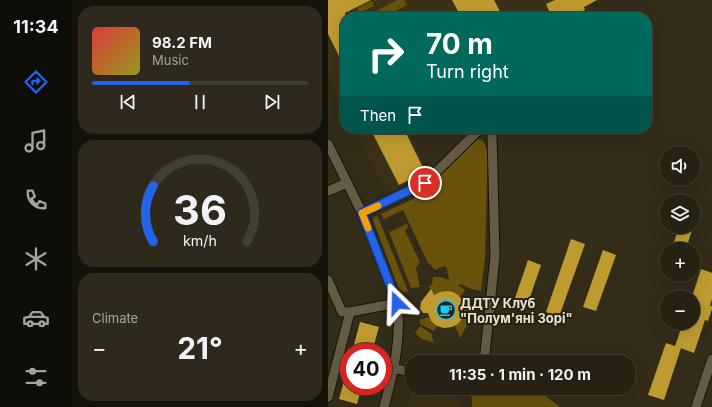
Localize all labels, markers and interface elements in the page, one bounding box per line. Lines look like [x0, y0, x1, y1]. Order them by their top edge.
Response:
text: 11:34 [13, 16, 59, 37]
text: 70 m [426, 27, 493, 61]
icon: right [360, 28, 412, 80]
text: 98.2 FM [152, 33, 212, 52]
text: Music [152, 52, 189, 68]
text: Turn right [426, 61, 509, 82]
icon: directions [22, 68, 50, 96]
icon: previous [117, 91, 139, 113]
icon: pause [189, 91, 211, 113]
icon: next [261, 91, 283, 113]
icon: arrive [404, 104, 426, 126]
text: Then [360, 106, 396, 125]
icon: music [22, 127, 50, 155]
map controls [660, 146, 700, 330]
button: sound [660, 146, 700, 186]
pin [408, 166, 442, 200]
icon: arrive [414, 172, 436, 194]
text: 36 [173, 184, 227, 234]
icon: phone [22, 186, 50, 214]
button: layers [660, 194, 700, 234]
text: km/h [183, 231, 217, 248]
button: + [660, 242, 700, 282]
icon: climate [22, 245, 50, 273]
position arrow [376, 282, 418, 324]
button: − [660, 290, 700, 330]
place label: ДДТУ Клуб "Полум'яні Зорі" [460, 295, 573, 326]
cafe icon: ДДТУ Клуб "Полум'яні Зорі" [435, 299, 457, 321]
icon: car [22, 304, 50, 332]
text: Climate [92, 310, 138, 326]
text: 21° [177, 330, 223, 366]
text: − [92, 335, 107, 361]
text: + [293, 335, 308, 361]
speed limit sign: 40 [340, 343, 392, 395]
icon: filters [22, 363, 50, 391]
text: 11:35 · 1 min · 120 m [449, 365, 591, 384]

